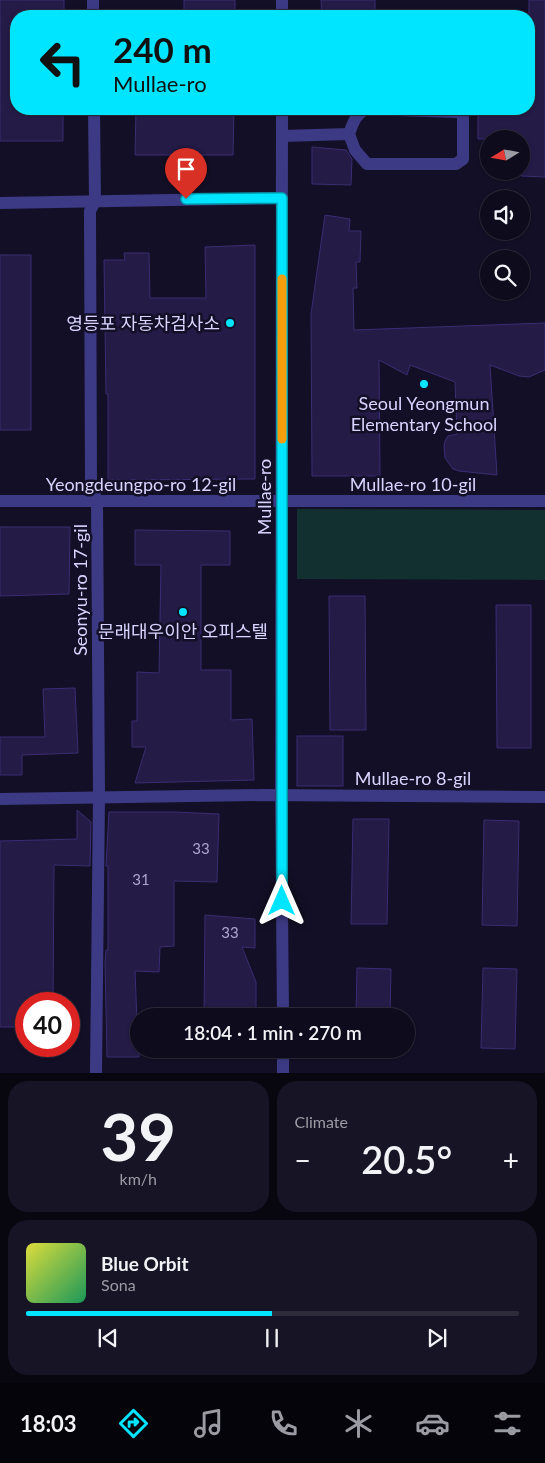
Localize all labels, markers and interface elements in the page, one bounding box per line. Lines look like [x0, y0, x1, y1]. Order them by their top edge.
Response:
text: 240 m [113, 28, 212, 70]
icon: left [30, 30, 95, 95]
text: Mullae-ro [113, 70, 207, 97]
north arrow [480, 130, 530, 180]
map controls [480, 130, 530, 300]
pin [165, 148, 207, 199]
icon: arrive [172, 155, 200, 183]
button: sound [480, 190, 530, 240]
button: search [480, 250, 530, 300]
place label: 영등포 자동차검사소 [66, 312, 220, 334]
marker: 영등포 자동차검사소 [224, 317, 236, 329]
marker: Seoul Yeongmun Elementary School [418, 378, 430, 390]
place label: Seoul Yeongmun Elementary School [351, 392, 497, 435]
street label: Mullae-ro [253, 459, 275, 535]
street label: Yeongdeungpo-ro 12-gil [46, 473, 236, 495]
street label: Mullae-ro 10-gil [350, 473, 476, 495]
street label: Seonyu-ro 17-gil [69, 524, 91, 656]
marker: 문래대우이안 오피스텔 [177, 606, 189, 618]
place label: 문래대우이안 오피스텔 [98, 620, 268, 642]
street label: Mullae-ro 8-gil [355, 767, 471, 789]
house number: 33 [192, 839, 210, 857]
house number: 31 [132, 870, 150, 888]
position arrow [255, 874, 307, 926]
house number: 33 [221, 923, 239, 941]
speed limit sign: 40 [15, 992, 80, 1057]
text: 18:04 · 1 min · 270 m [183, 1021, 362, 1044]
text: 39 [101, 1097, 176, 1175]
text: Climate [295, 1112, 348, 1131]
text: 20.5° [361, 1136, 452, 1182]
text: − [295, 1143, 311, 1177]
text: + [503, 1143, 519, 1177]
text: km/h [120, 1169, 157, 1188]
text: Blue Orbit [101, 1252, 189, 1275]
text: Sona [101, 1275, 136, 1294]
icon: previous [94, 1324, 122, 1352]
icon: pause [258, 1324, 286, 1352]
icon: next [423, 1324, 451, 1352]
icon: directions [116, 1406, 151, 1441]
icon: music [191, 1406, 226, 1441]
icon: phone [266, 1406, 301, 1441]
icon: climate [341, 1406, 376, 1441]
icon: car [415, 1406, 450, 1441]
icon: filters [490, 1406, 525, 1441]
text: 18:03 [20, 1410, 77, 1437]

